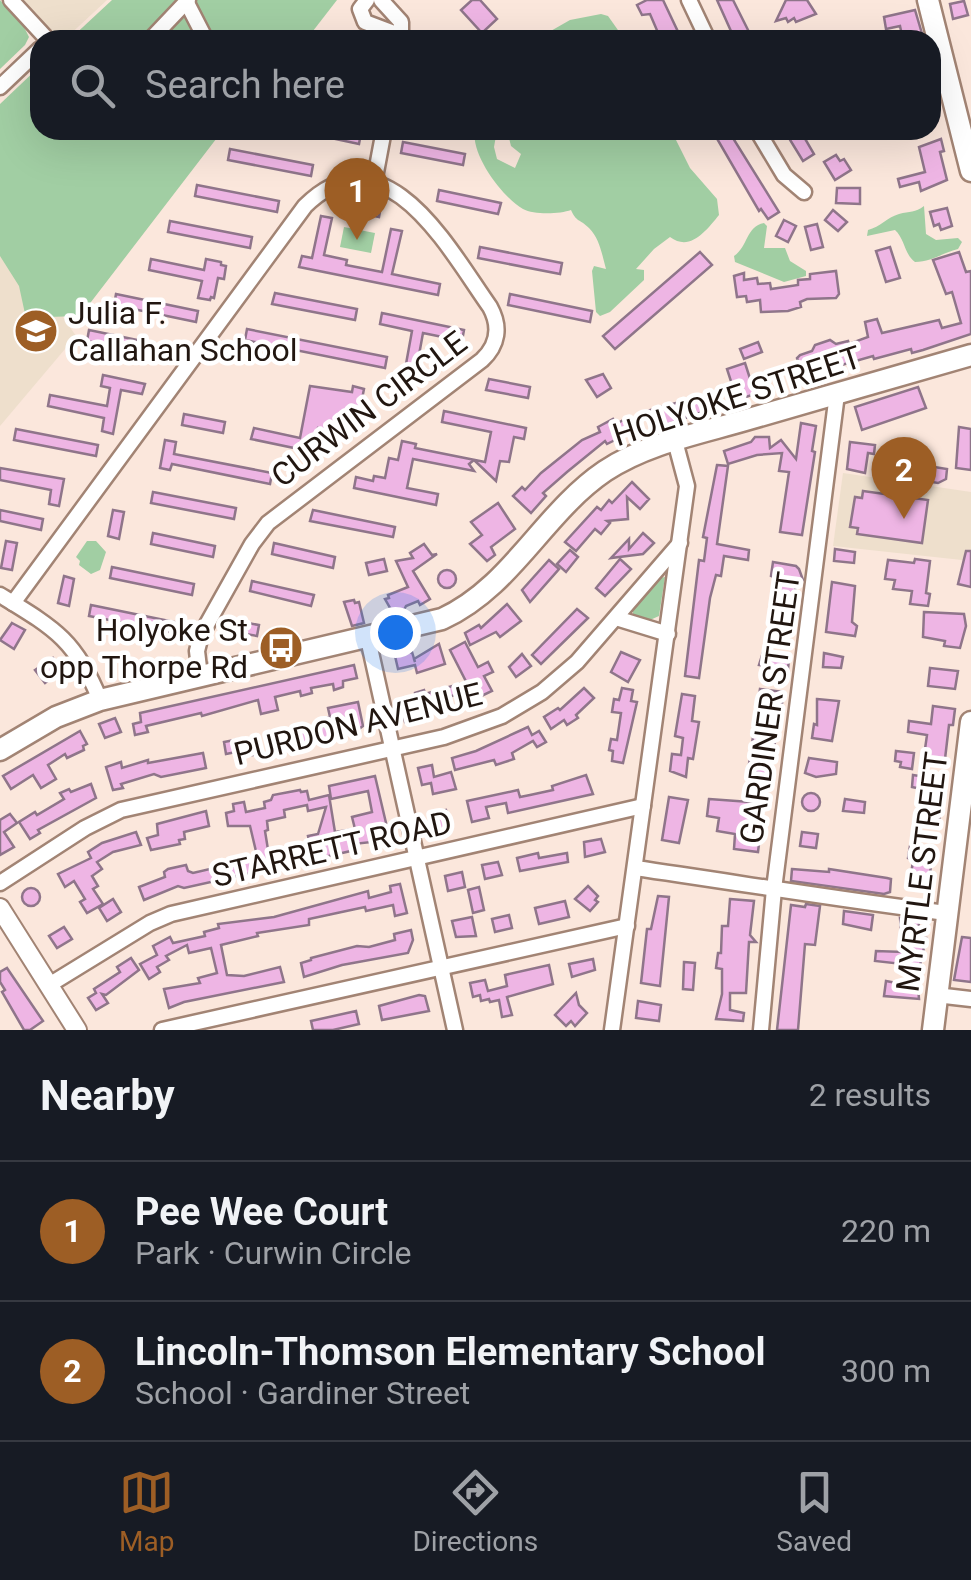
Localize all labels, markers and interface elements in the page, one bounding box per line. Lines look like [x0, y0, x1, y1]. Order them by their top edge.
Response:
search box [30, 30, 941, 140]
icon: search [65, 58, 120, 113]
text: Search here [145, 63, 345, 107]
pin: 1 [324, 158, 390, 240]
place label: Julia F. Callahan School [68, 294, 298, 369]
school or university icon: Julia F. Callahan School [13, 308, 59, 354]
street label: CURWIN CIRCLE [264, 323, 474, 495]
street label: HOLYOKE STREET [608, 338, 866, 454]
pin: 2 [872, 436, 936, 519]
street label: GARDINER STREET [732, 570, 808, 846]
your location [370, 607, 421, 658]
place label: Holyoke St opp Thorpe Rd [40, 611, 248, 686]
bus stop icon: Holyoke St opp Thorpe Rd [258, 625, 304, 671]
street label: PURDON AVENUE [230, 675, 486, 773]
street label: MYRTLE STREET [888, 750, 956, 994]
street label: STARRETT ROAD [209, 803, 455, 895]
text: Nearby [40, 1071, 175, 1120]
text: 2 results [809, 1076, 931, 1114]
text: Pee Wee Court [135, 1190, 388, 1234]
text: 1 [63, 1212, 82, 1250]
text: 220 m [841, 1212, 931, 1250]
text: Park · Curwin Circle [135, 1234, 411, 1272]
text: Lincoln-Thomson Elementary School [135, 1330, 766, 1374]
text: 2 [63, 1352, 82, 1390]
text: 300 m [841, 1352, 931, 1390]
text: School · Gardiner Street [135, 1374, 470, 1412]
tab: Map [119, 1465, 174, 1558]
tab: Directions [412, 1465, 538, 1558]
tab: Saved [776, 1465, 852, 1558]

